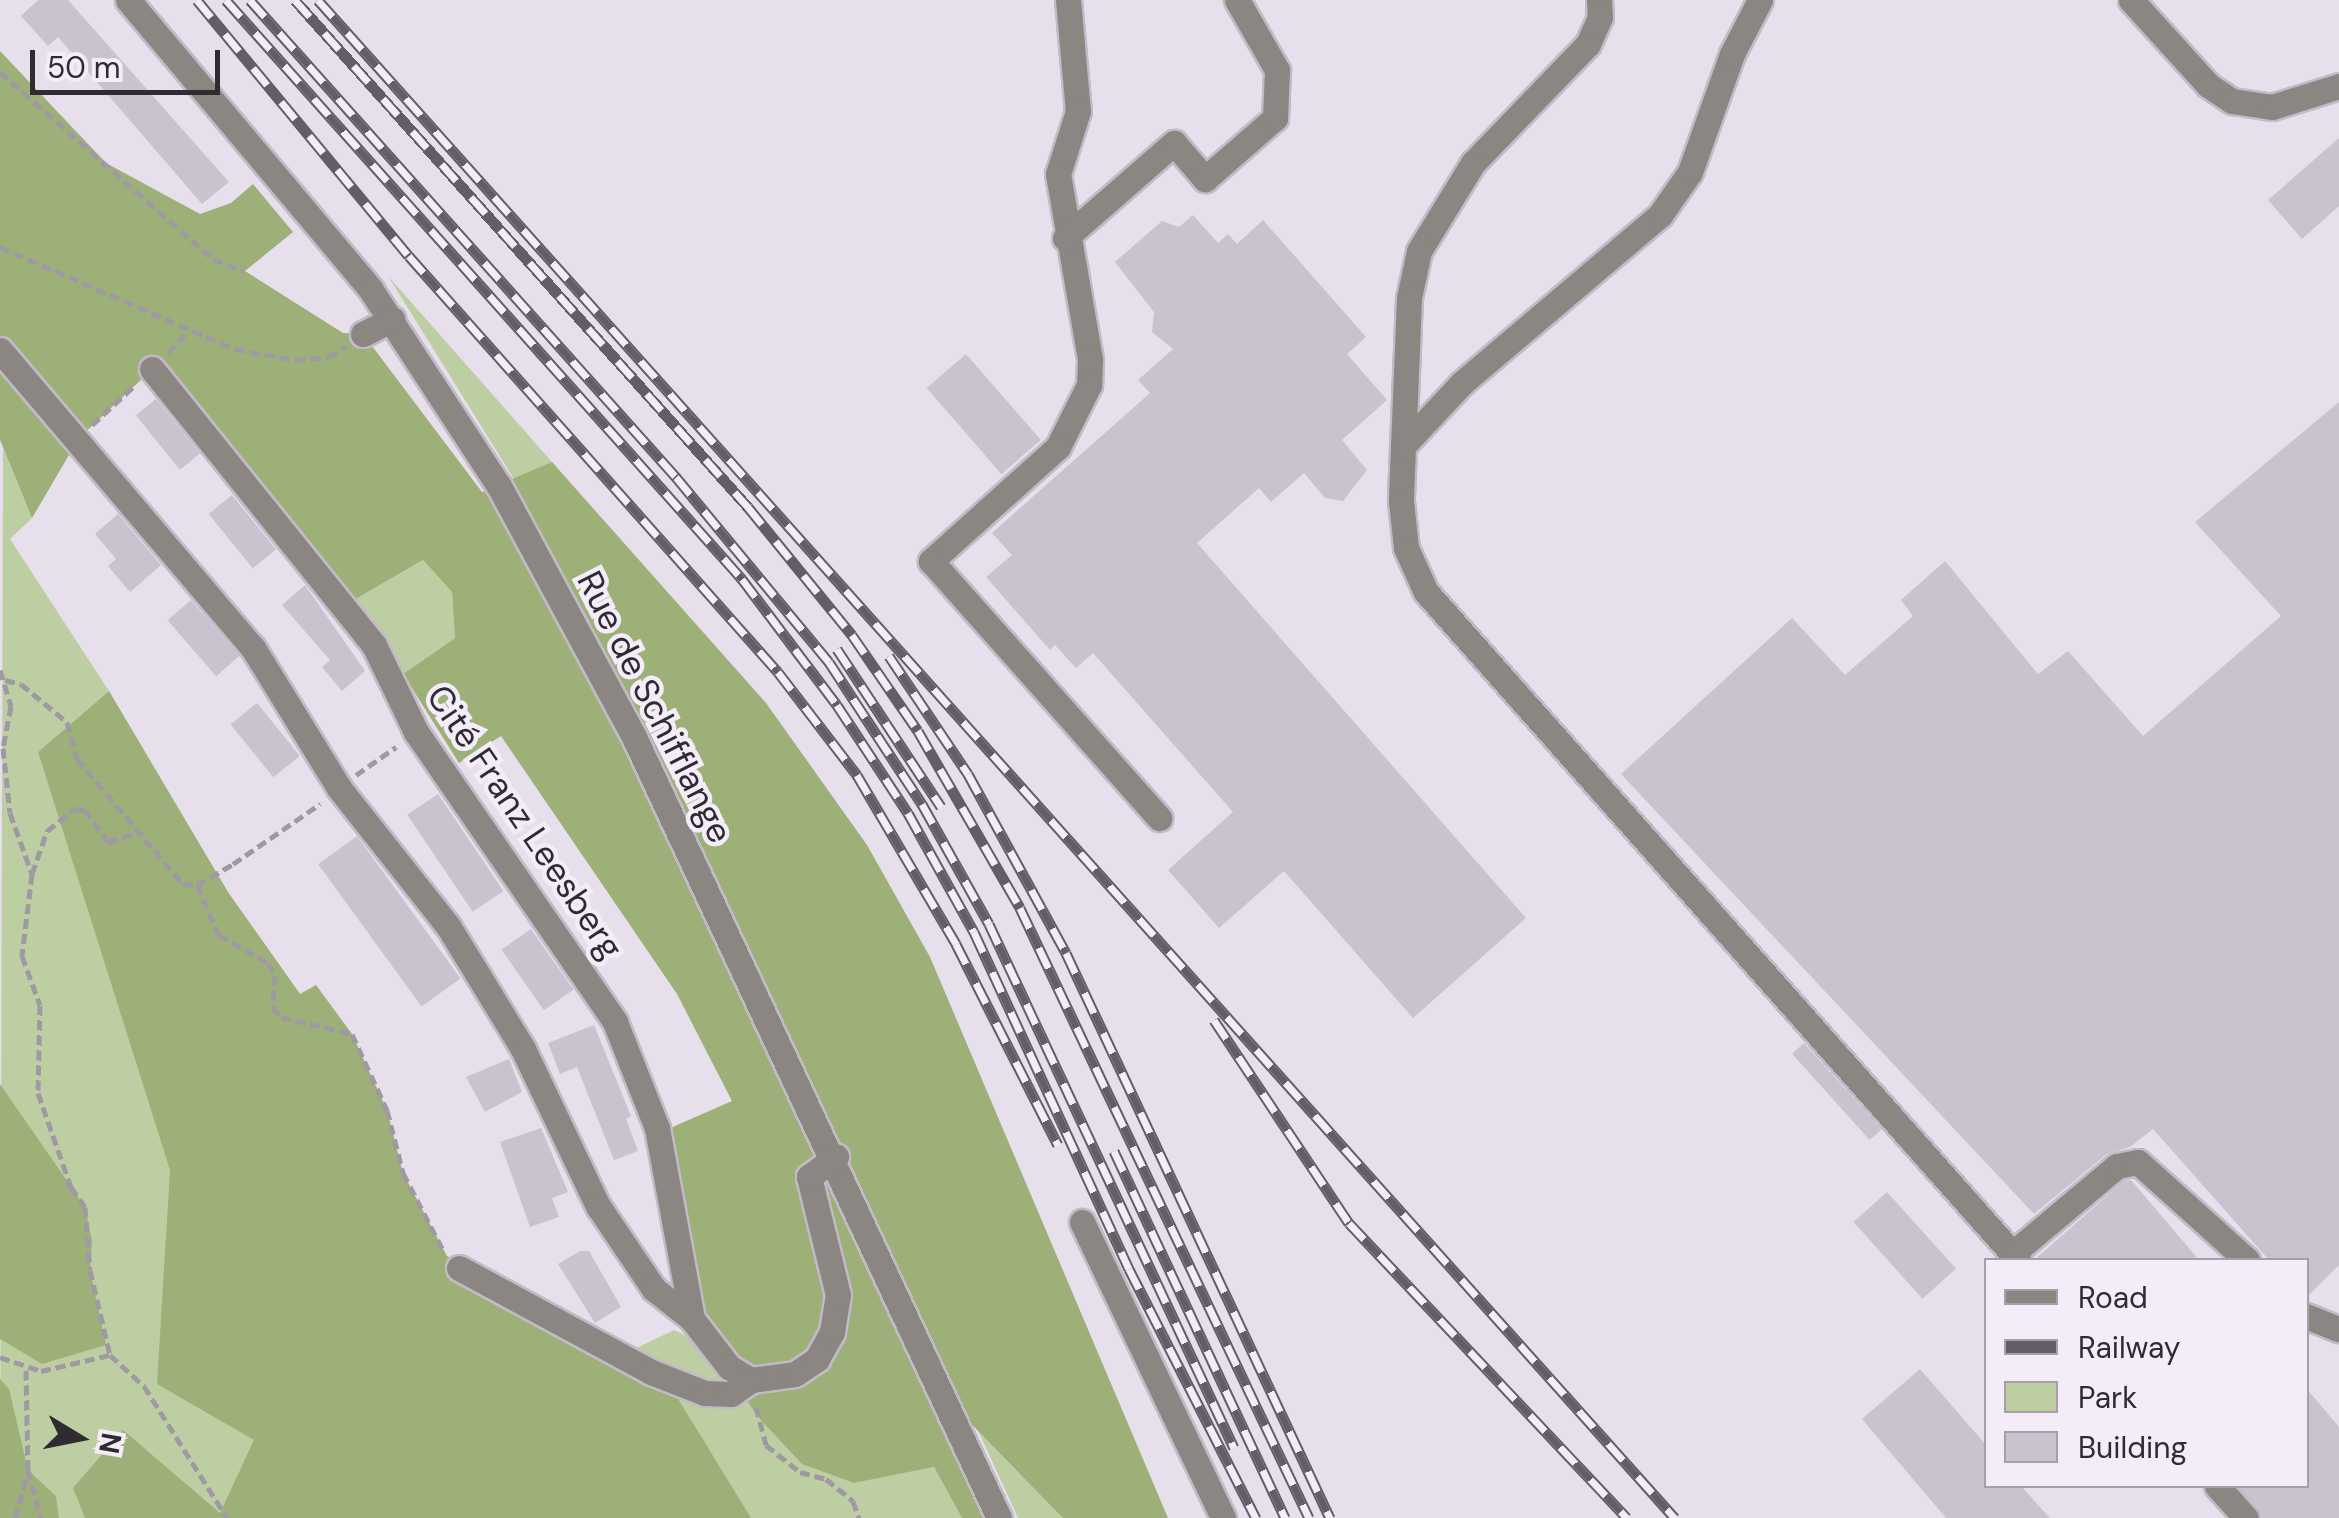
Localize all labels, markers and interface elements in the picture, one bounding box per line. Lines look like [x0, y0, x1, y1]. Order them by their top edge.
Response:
scale bar [35, 30, 225, 92]
text: 50 m [47, 48, 121, 87]
street label: Rue de Schifflange [568, 564, 742, 850]
street label: Cité Franz Leesberg [418, 677, 632, 967]
legend [1984, 1258, 2309, 1488]
text: Road [2078, 1278, 2148, 1317]
text: Railway [2078, 1328, 2181, 1367]
text: Park [2078, 1378, 2137, 1417]
north arrow [30, 1388, 130, 1488]
text: Building [2078, 1428, 2187, 1467]
text: N [90, 1430, 130, 1457]

